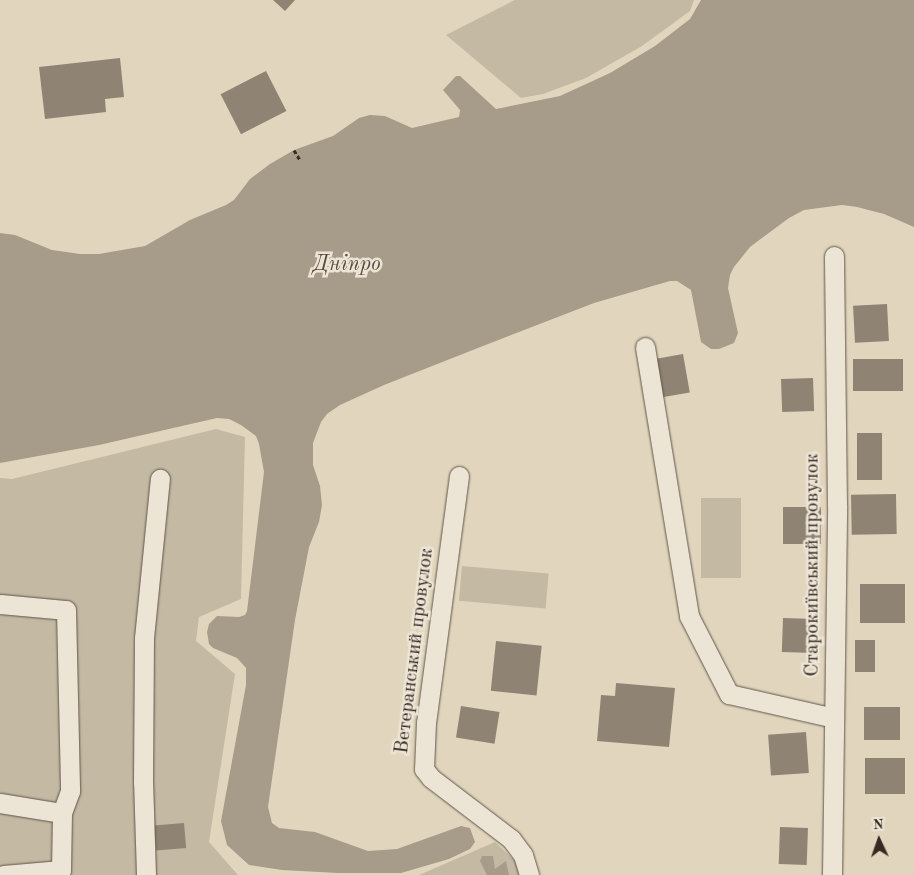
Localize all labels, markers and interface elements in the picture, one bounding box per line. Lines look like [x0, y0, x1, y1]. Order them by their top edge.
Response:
water label: Дніпро [313, 252, 381, 278]
street label: Старокиївський провулок [801, 453, 825, 677]
street label: Ветеранський провулок [390, 547, 440, 755]
north arrow [854, 815, 904, 865]
text: N [872, 818, 884, 832]

